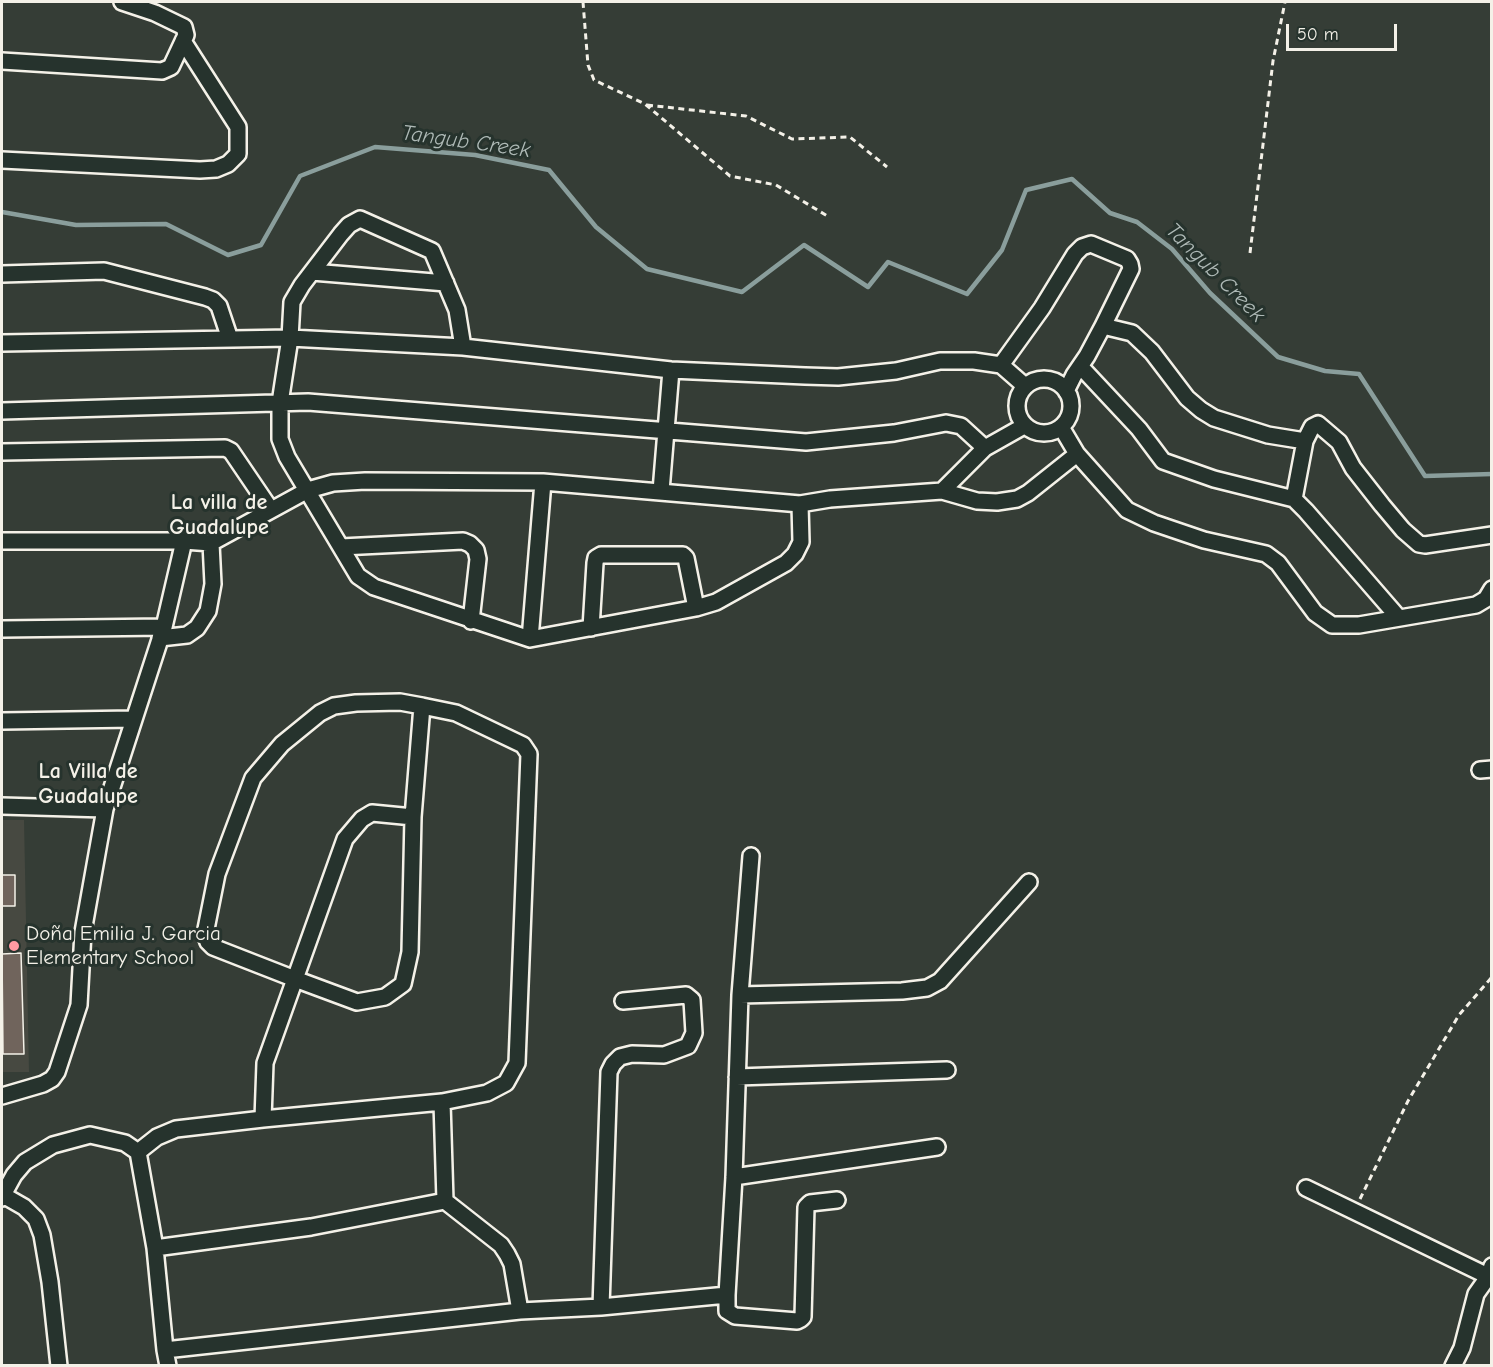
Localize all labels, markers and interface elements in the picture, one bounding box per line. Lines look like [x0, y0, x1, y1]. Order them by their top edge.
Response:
scale bar [1289, 12, 1400, 50]
text: 50 m [1297, 24, 1339, 45]
water label: Tangub Creek [400, 120, 532, 164]
water label: Tangub Creek [1160, 218, 1270, 328]
district label: La villa de Guadalupe [169, 490, 269, 542]
district label: La Villa de Guadalupe [38, 759, 138, 810]
place label: Doña Emilia J. Garcia Elementary School [26, 921, 221, 971]
marker: Doña Emilia J. Garcia Elementary School [7, 939, 21, 953]

